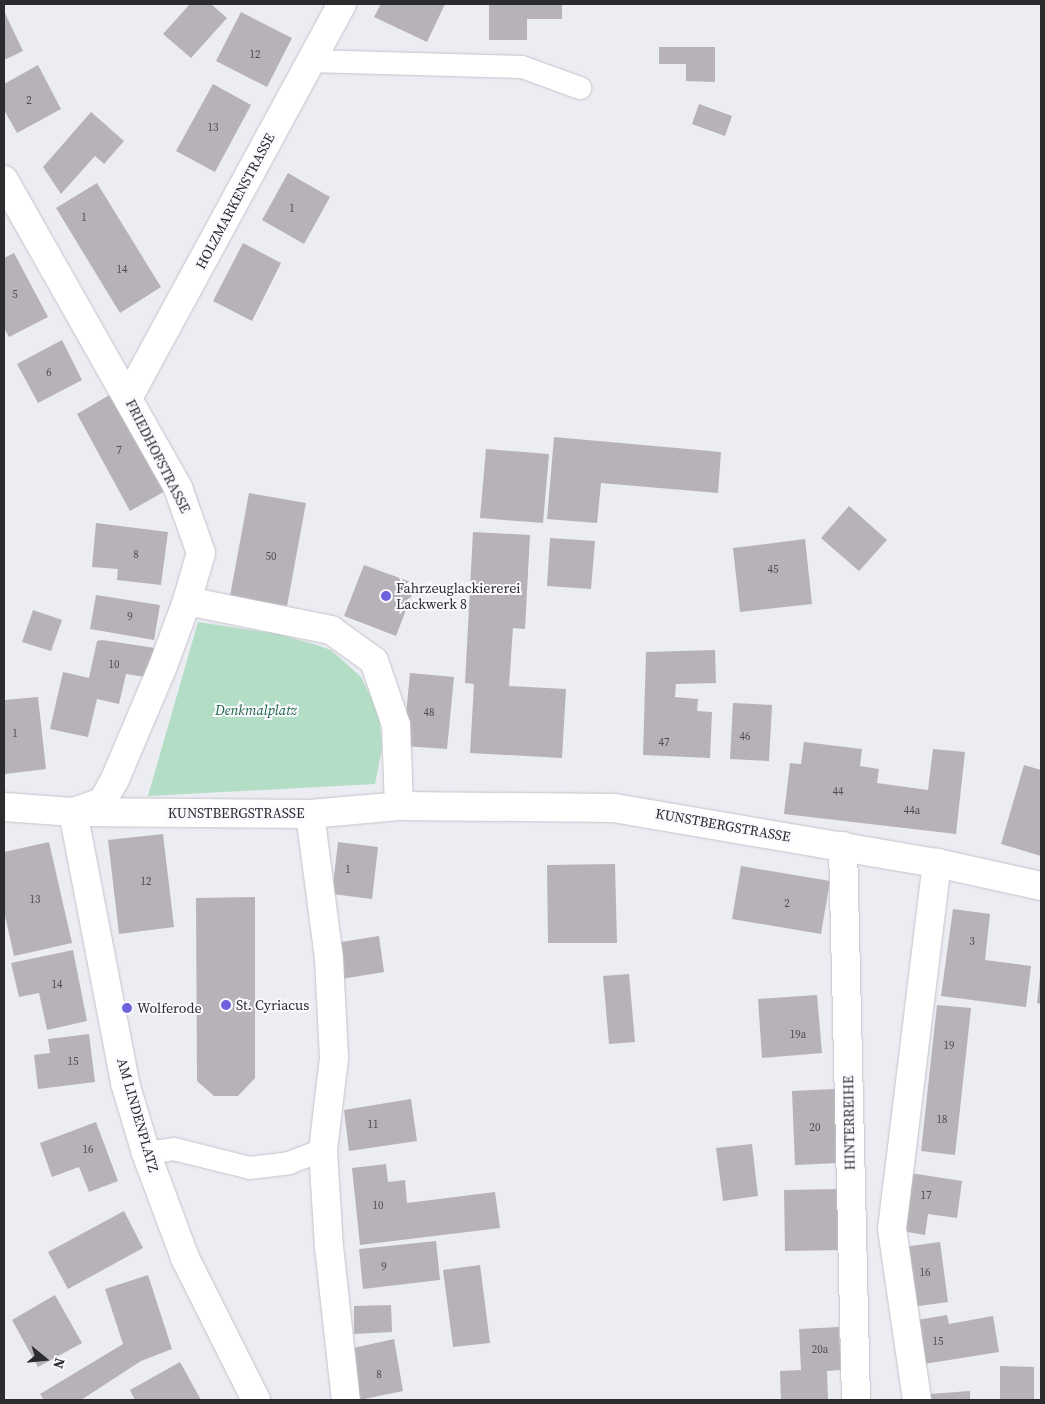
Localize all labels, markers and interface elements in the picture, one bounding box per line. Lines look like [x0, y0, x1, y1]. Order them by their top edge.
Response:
house number: 12 [250, 48, 260, 62]
house number: 2 [26, 94, 32, 108]
house number: 13 [208, 121, 218, 135]
street label: HOLZMARKENSTRASSE [192, 130, 278, 272]
house number: 1 [289, 202, 295, 216]
house number: 1 [81, 211, 87, 225]
house number: 14 [117, 263, 127, 277]
house number: 5 [12, 288, 18, 302]
house number: 6 [46, 366, 52, 380]
street label: FRIEDHOFSTRASSE [122, 396, 194, 516]
house number: 7 [116, 444, 122, 458]
house number: 8 [133, 548, 139, 562]
house number: 50 [266, 550, 276, 564]
house number: 45 [768, 563, 778, 577]
place label: Fahrzeuglackiererei Lackwerk 8 [396, 580, 520, 612]
marker: Fahrzeuglackiererei Lackwerk 8 [380, 590, 392, 602]
house number: 9 [127, 610, 133, 624]
house number: 10 [109, 658, 119, 672]
park label: Denkmalplatz [215, 702, 297, 718]
house number: 48 [424, 706, 434, 720]
house number: 1 [12, 727, 18, 741]
house number: 46 [740, 730, 750, 744]
house number: 47 [659, 736, 669, 750]
house number: 44 [833, 785, 843, 799]
house number: 44a [904, 804, 920, 818]
street label: KUNSTBERGSTRASSE [168, 805, 304, 821]
street label: KUNSTBERGSTRASSE [654, 805, 792, 845]
house number: 1 [345, 863, 351, 877]
house number: 12 [141, 875, 151, 889]
house number: 13 [30, 893, 40, 907]
house number: 2 [784, 897, 790, 911]
house number: 3 [969, 935, 975, 949]
house number: 14 [52, 978, 62, 992]
place label: St. Cyriacus [236, 997, 309, 1013]
marker: St. Cyriacus [220, 999, 232, 1011]
place label: Wolferode [137, 1000, 202, 1016]
marker: Wolferode [121, 1002, 133, 1014]
house number: 19a [790, 1028, 806, 1042]
house number: 19 [944, 1039, 954, 1053]
house number: 15 [68, 1055, 78, 1069]
street label: AM LINDENPLATZ [114, 1056, 162, 1174]
street label: HINTERREIHE [840, 1075, 858, 1171]
house number: 18 [937, 1113, 947, 1127]
house number: 11 [368, 1118, 378, 1132]
house number: 20 [810, 1121, 820, 1135]
house number: 16 [83, 1143, 93, 1157]
house number: 17 [921, 1189, 931, 1203]
house number: 10 [373, 1199, 383, 1213]
house number: 9 [381, 1260, 387, 1274]
house number: 16 [920, 1266, 930, 1280]
north arrow [20, 1334, 70, 1384]
house number: 15 [933, 1335, 943, 1349]
house number: 20a [812, 1343, 828, 1357]
text: N [48, 1356, 70, 1371]
house number: 8 [376, 1368, 382, 1382]

